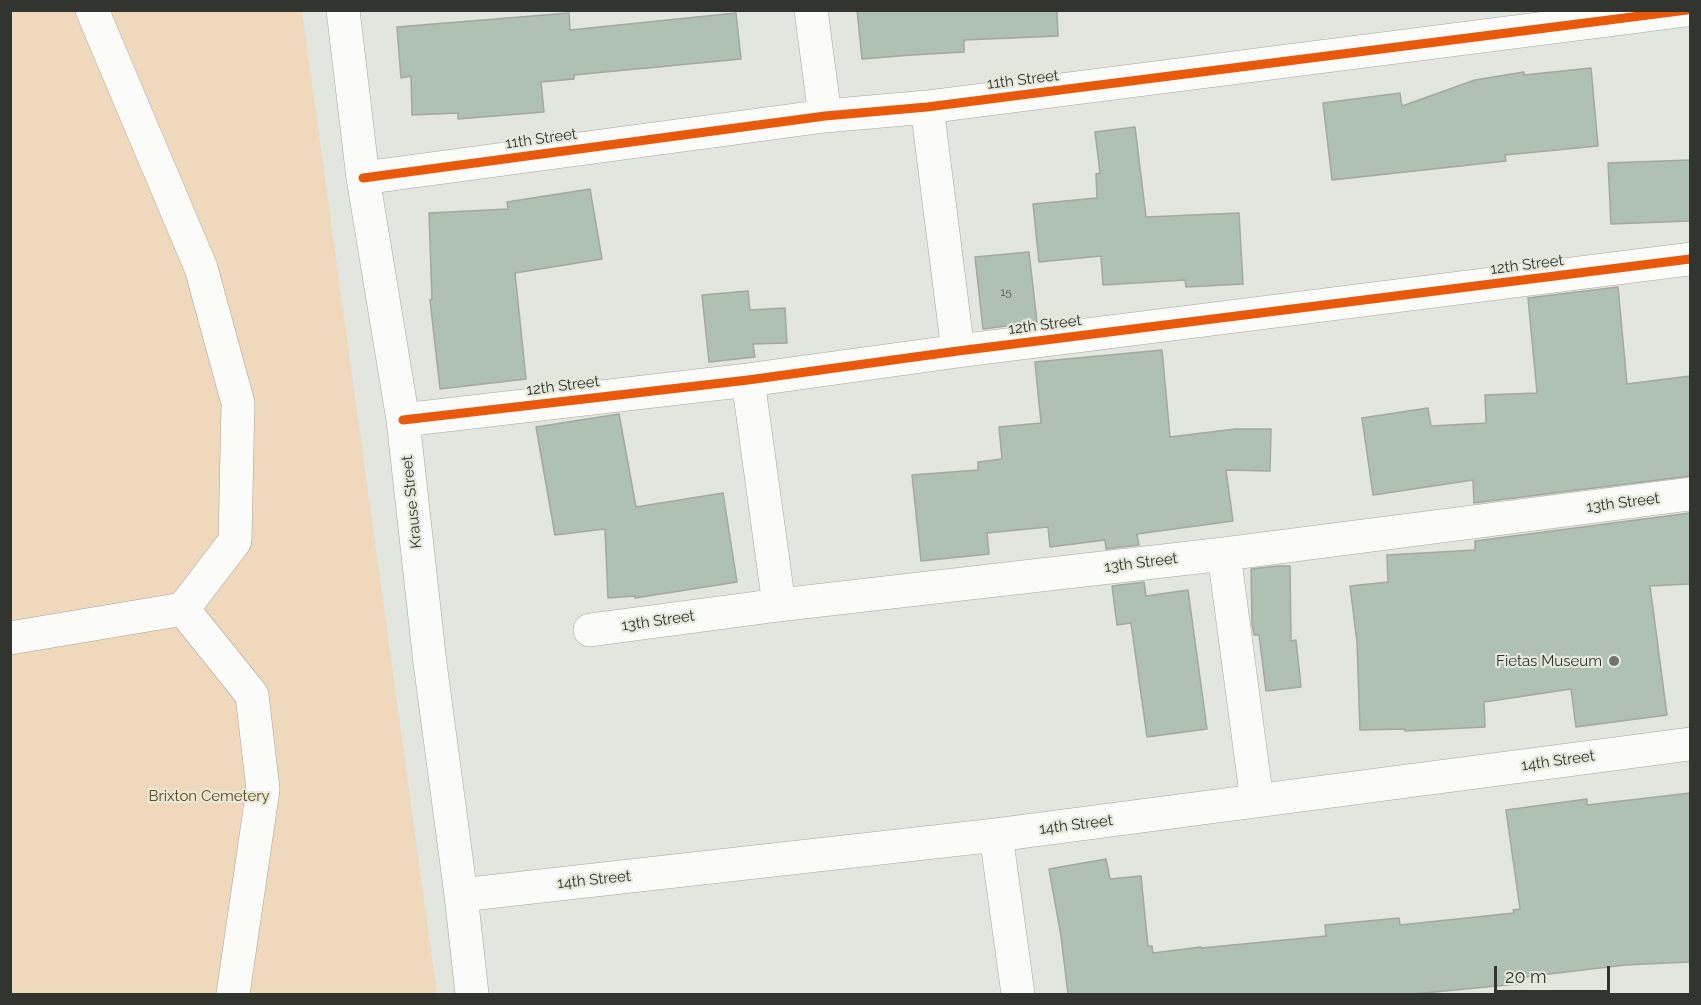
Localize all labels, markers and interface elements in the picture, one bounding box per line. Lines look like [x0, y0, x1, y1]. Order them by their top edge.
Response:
street label: 11th Street [986, 67, 1060, 93]
street label: 11th Street [504, 125, 578, 153]
street label: 12th Street [1489, 252, 1565, 278]
house number: 15 [1000, 285, 1012, 299]
street label: 12th Street [1007, 312, 1083, 338]
street label: 12th Street [525, 373, 601, 399]
street label: Krause Street [398, 455, 426, 549]
street label: 13th Street [1585, 490, 1661, 516]
street label: 13th Street [1103, 550, 1179, 576]
street label: 13th Street [620, 607, 696, 635]
place label: Fietas Museum [1496, 652, 1602, 670]
marker: Fietas Museum [1607, 654, 1621, 668]
street label: 14th Street [1520, 747, 1596, 775]
park label: Brixton Cemetery [148, 787, 270, 805]
street label: 14th Street [1038, 812, 1114, 838]
street label: 14th Street [556, 867, 632, 893]
scale bar [1497, 954, 1612, 992]
text: 20 m [1505, 966, 1547, 987]

